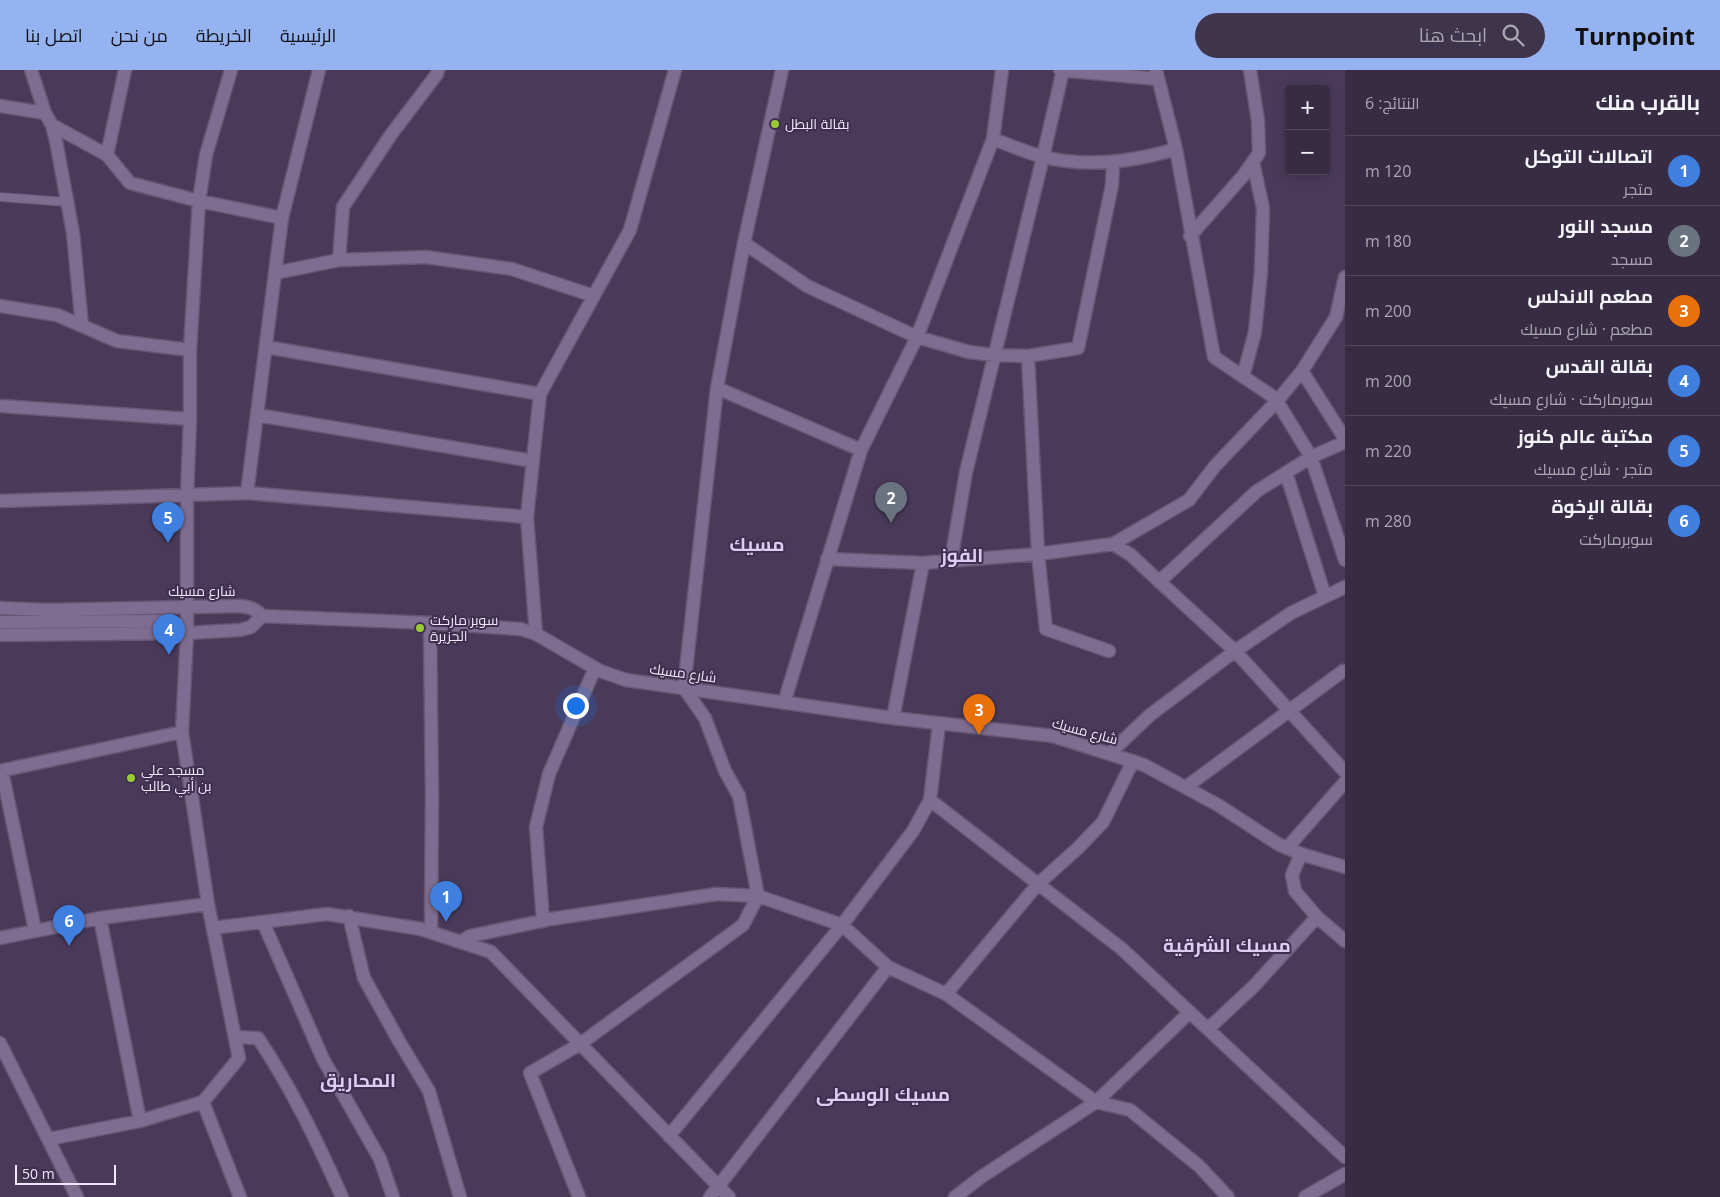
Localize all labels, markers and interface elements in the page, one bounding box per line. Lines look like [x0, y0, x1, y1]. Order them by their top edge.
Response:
search box [1195, 13, 1545, 58]
text: Turnpoint [1575, 19, 1695, 52]
icon: search [1499, 21, 1527, 49]
text: ابحث هنا [1419, 22, 1487, 48]
text: اتصل بنا [25, 23, 83, 47]
text: من نحن [111, 23, 168, 47]
text: الخريطة [196, 23, 252, 47]
text: الرئيسية [280, 23, 336, 47]
map controls [1285, 85, 1330, 175]
button: + [1285, 85, 1330, 130]
text: بالقرب منك [1595, 88, 1700, 116]
text: النتائج: 6 [1365, 92, 1420, 114]
place label: بقالة البطل [785, 114, 849, 133]
marker: بقالة البطل [769, 118, 781, 130]
button: − [1285, 130, 1330, 175]
text: اتصالات التوكل [1525, 143, 1653, 169]
text: 120 m [1365, 160, 1411, 182]
text: 1 [1679, 160, 1689, 182]
text: متجر [1624, 178, 1653, 200]
text: مسجد النور [1559, 213, 1653, 239]
text: 180 m [1365, 230, 1411, 252]
text: 2 [1679, 230, 1689, 252]
text: مسجد [1611, 248, 1653, 270]
text: مطعم الاندلس [1528, 283, 1653, 309]
text: 200 m [1365, 300, 1411, 322]
text: 3 [1679, 300, 1689, 322]
text: مطعم · شارع مسيك [1521, 318, 1653, 340]
text: بقالة القدس [1546, 353, 1653, 379]
text: 200 m [1365, 370, 1411, 392]
text: 4 [1679, 370, 1689, 392]
text: سوبرماركت · شارع مسيك [1490, 388, 1653, 410]
text: مكتبة عالم كنوز [1517, 423, 1653, 449]
text: 220 m [1365, 440, 1411, 462]
text: 5 [1679, 440, 1689, 462]
text: متجر · شارع مسيك [1534, 458, 1653, 480]
pin: 2 [875, 482, 907, 523]
text: بقالة الإخوة [1552, 493, 1653, 519]
pin: 5 [152, 502, 184, 543]
text: 280 m [1365, 510, 1411, 532]
text: 6 [1679, 510, 1689, 532]
text: سوبرماركت [1579, 528, 1653, 550]
district label: مسيك [729, 531, 785, 557]
district label: الفوز [940, 542, 983, 568]
street label: شارع مسيك [168, 581, 236, 600]
place label: سوبر ماركت الجزيرة [430, 610, 498, 645]
pin: 4 [153, 614, 185, 655]
marker: سوبر ماركت الجزيرة [414, 622, 426, 634]
street label: شارع مسيك [648, 658, 718, 687]
your location [563, 693, 589, 719]
pin: 3 [963, 694, 995, 735]
street label: شارع مسيك [1050, 713, 1120, 748]
place label: مسجد علي بن أبي طالب [141, 760, 212, 798]
marker: مسجد علي بن أبي طالب [125, 772, 137, 784]
pin: 1 [430, 881, 462, 922]
pin: 6 [53, 905, 85, 946]
district label: مسيك الشرقية [1163, 932, 1291, 958]
district label: المحاريق [320, 1067, 396, 1093]
district label: مسيك الوسطى [816, 1081, 950, 1107]
scale bar [15, 1162, 116, 1185]
text: 50 m [22, 1164, 55, 1183]

